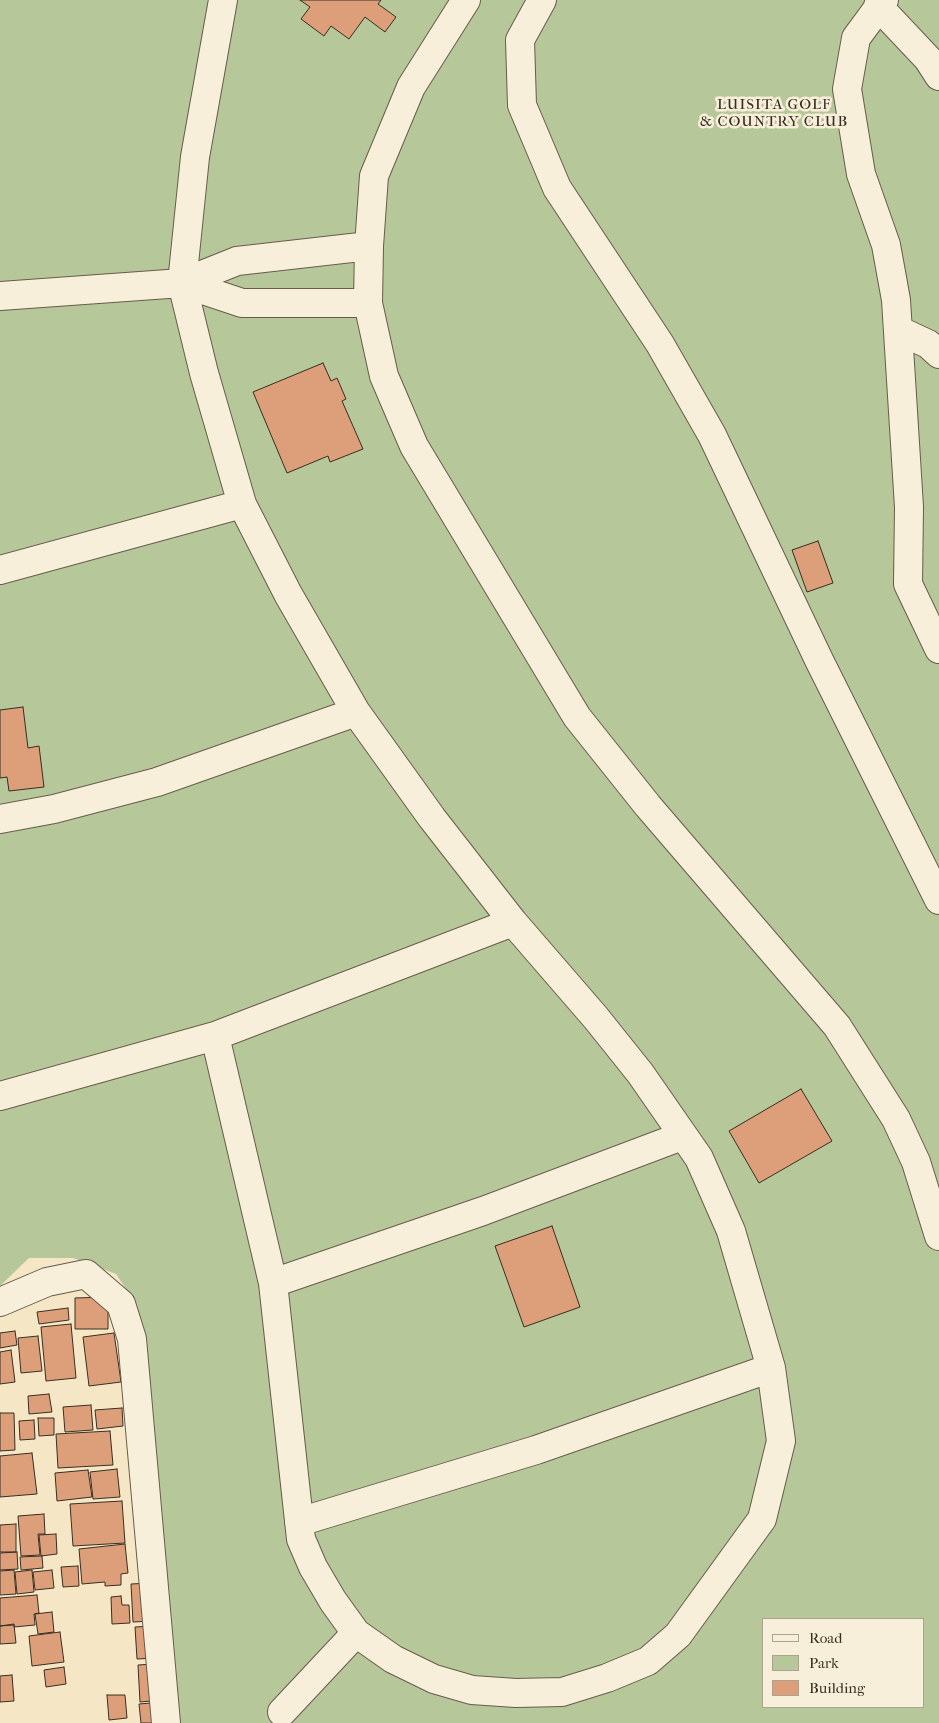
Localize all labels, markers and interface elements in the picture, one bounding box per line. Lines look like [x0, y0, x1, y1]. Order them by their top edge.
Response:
district label: LUISITA GOLF & COUNTRY CLUB [698, 96, 850, 131]
legend [762, 1618, 924, 1708]
text: Road [809, 1629, 842, 1647]
text: Park [809, 1654, 839, 1672]
text: Building [809, 1679, 865, 1697]

